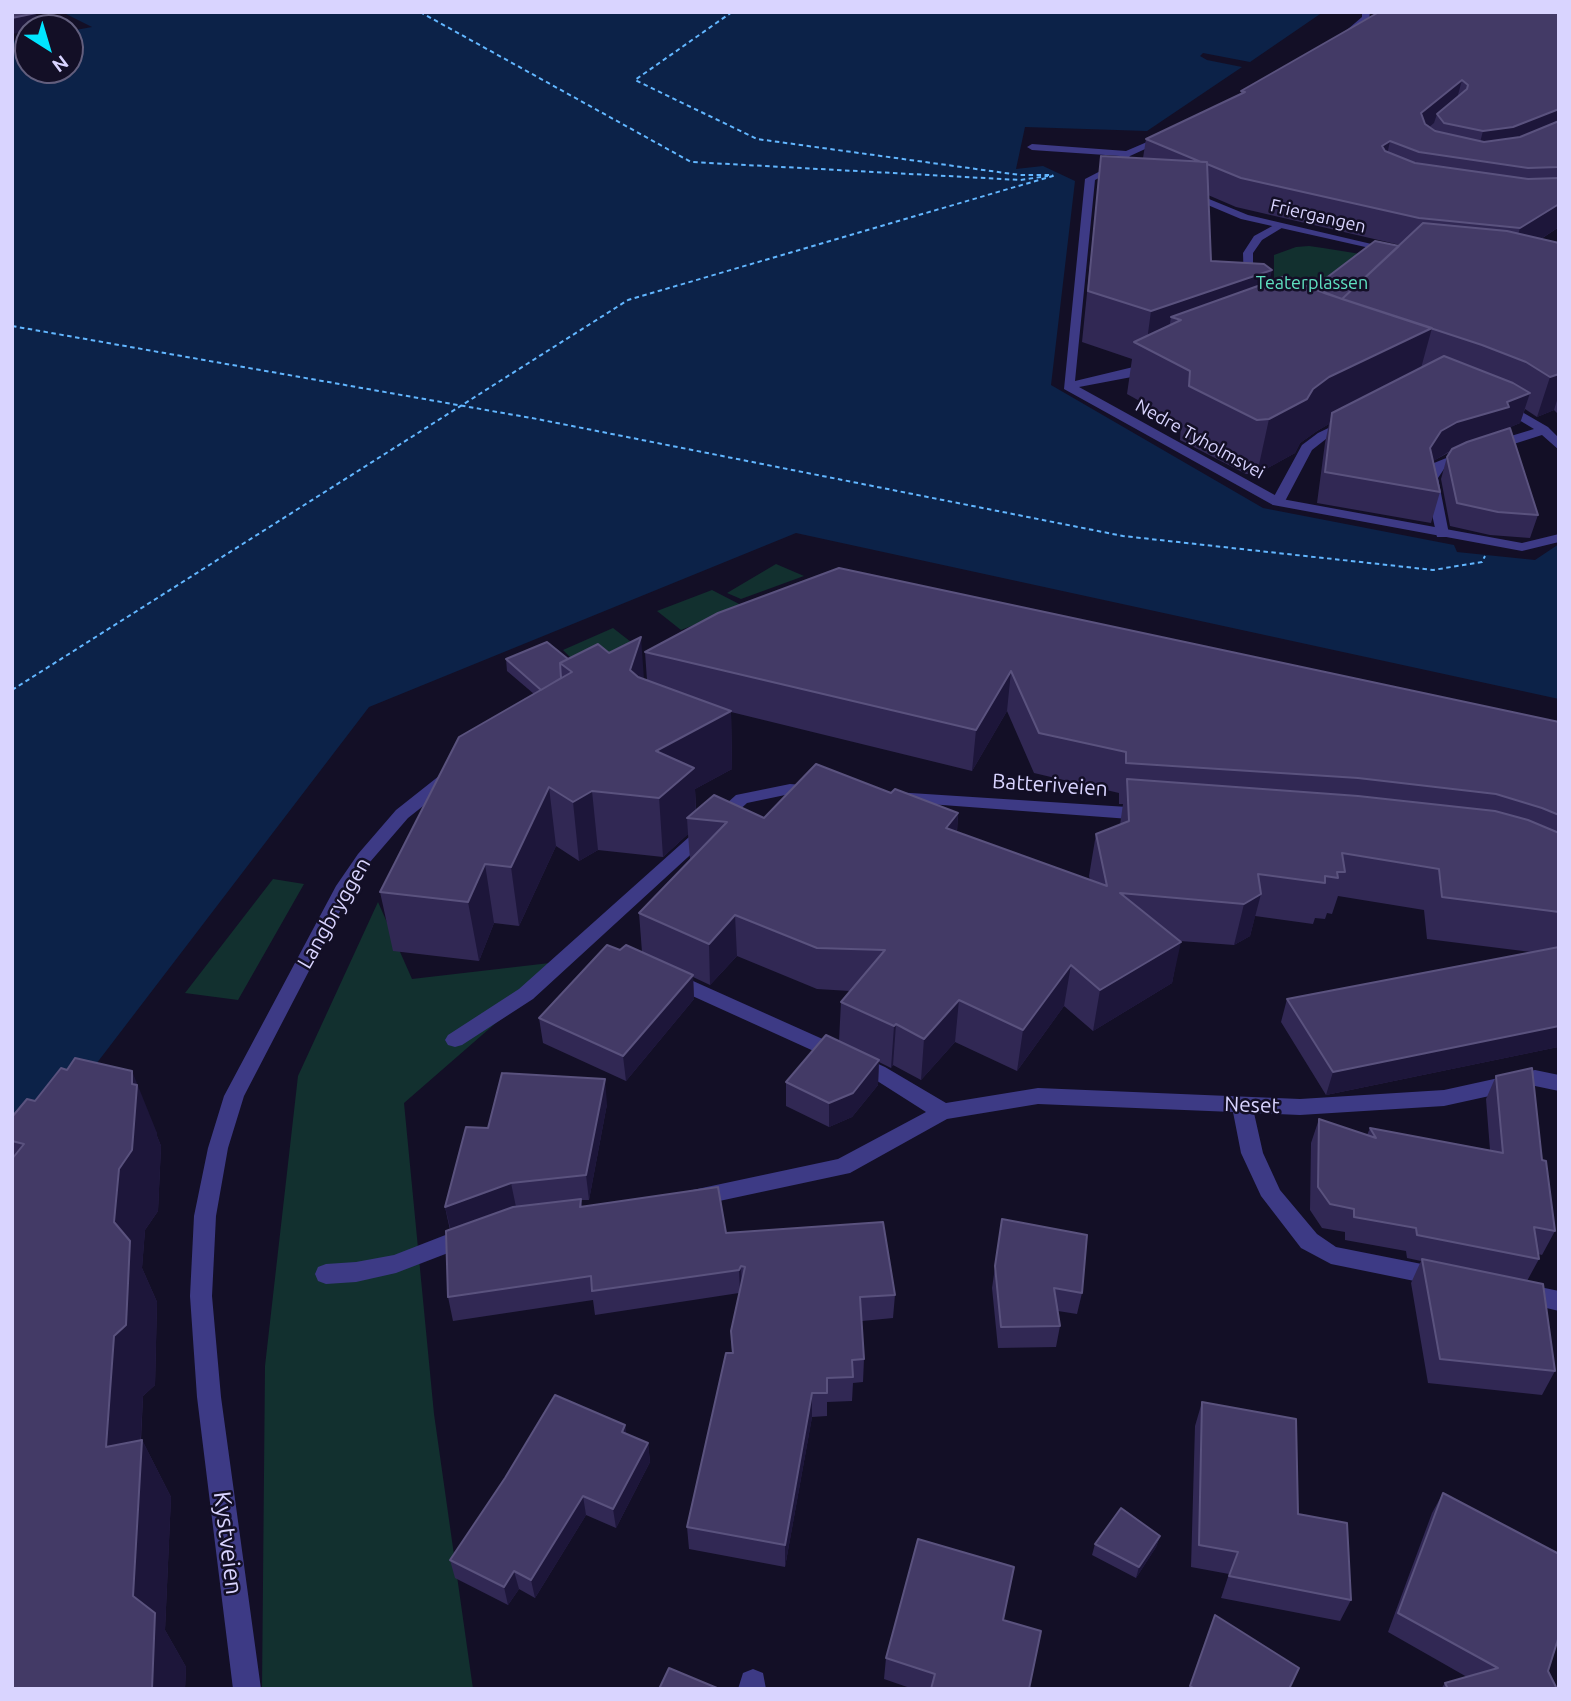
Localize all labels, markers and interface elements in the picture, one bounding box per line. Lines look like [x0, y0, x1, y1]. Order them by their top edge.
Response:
north arrow [14, 14, 84, 84]
text: N [48, 51, 73, 77]
street label: Friergangen [1268, 195, 1368, 237]
park label: Teaterplassen [1256, 272, 1368, 294]
street label: Nedre Tyholmsvei [1132, 395, 1268, 483]
street label: Batteriveien [991, 768, 1109, 802]
street label: Langbryggen [292, 853, 376, 973]
street label: Neset [1224, 1091, 1280, 1119]
street label: Kystveien [207, 1490, 249, 1596]

